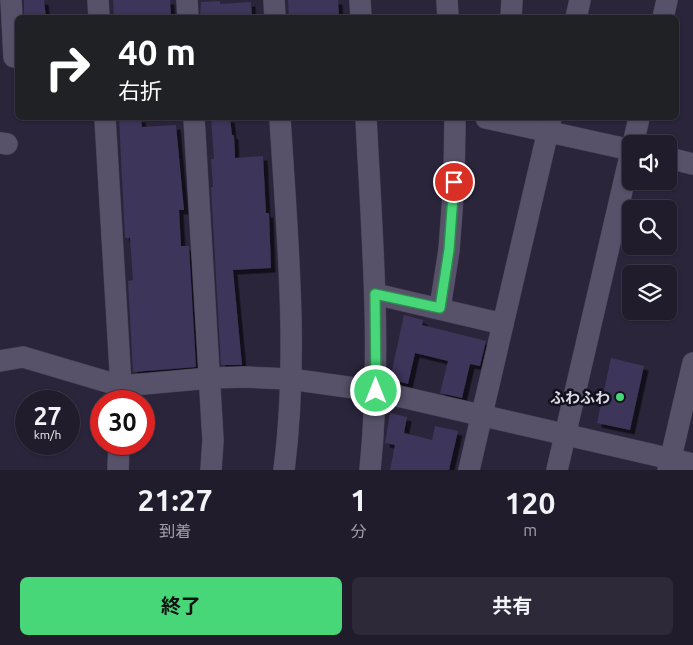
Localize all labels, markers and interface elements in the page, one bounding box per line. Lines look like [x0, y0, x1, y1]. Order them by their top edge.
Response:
text: 40 m [118, 32, 196, 72]
icon: right [35, 35, 100, 100]
text: 右折 [118, 78, 162, 103]
map controls [622, 135, 677, 320]
button: sound [622, 135, 677, 190]
pin [433, 161, 475, 203]
icon: arrive [440, 168, 468, 196]
button: search [622, 200, 677, 255]
button: layers [622, 265, 677, 320]
position arrow [349, 364, 401, 416]
place label: ふわふわ [550, 389, 610, 406]
speed limit sign: 30 [90, 390, 155, 455]
marker: ふわふわ [614, 391, 626, 403]
text: 27 [33, 402, 62, 430]
text: km/h [34, 428, 61, 441]
text: 21:27 [138, 483, 213, 517]
text: 1 [350, 483, 367, 517]
text: 120 [505, 486, 555, 520]
text: m [523, 521, 537, 539]
text: 到着 [159, 522, 191, 540]
text: 分 [351, 522, 367, 540]
button: 終了 [20, 577, 342, 635]
button: 共有 [352, 577, 673, 635]

